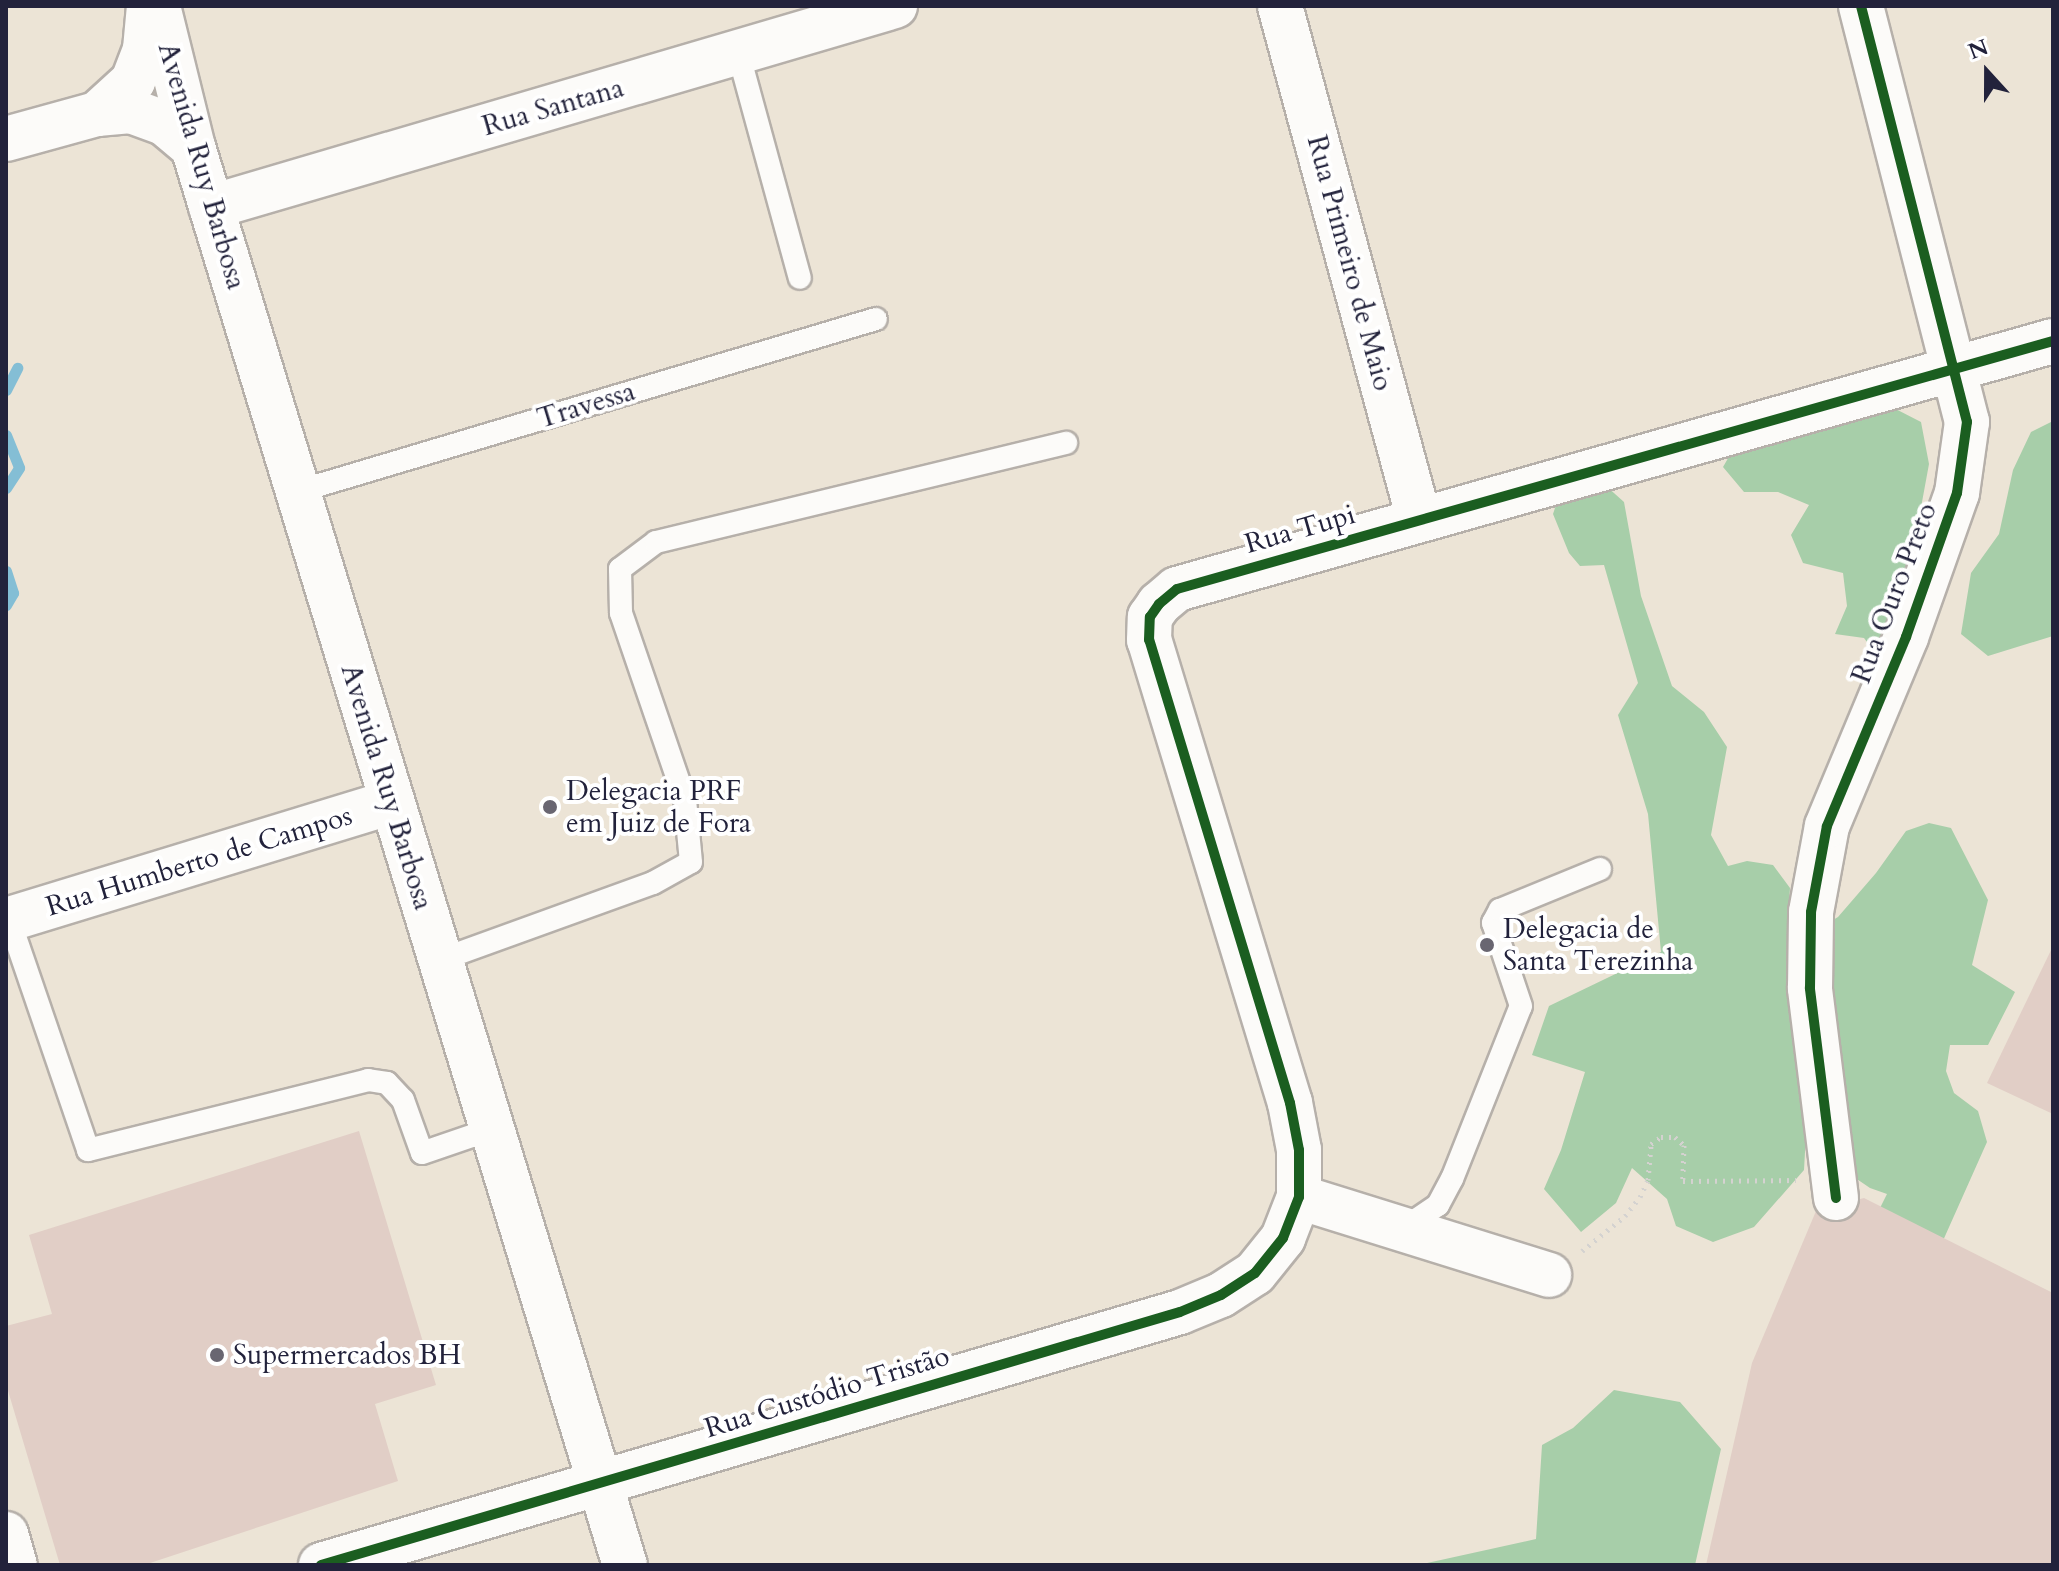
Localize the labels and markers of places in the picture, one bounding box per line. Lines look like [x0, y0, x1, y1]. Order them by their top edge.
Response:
place label: Delegacia PRF em Juiz de Fora [566, 774, 751, 840]
marker: Delegacia PRF em Juiz de Fora [541, 798, 559, 816]
place label: Delegacia de Santa Terezinha [1503, 912, 1693, 978]
marker: Delegacia de Santa Terezinha [1478, 936, 1496, 954]
place label: Supermercados BH [233, 1338, 461, 1372]
marker: Supermercados BH [208, 1346, 226, 1364]

